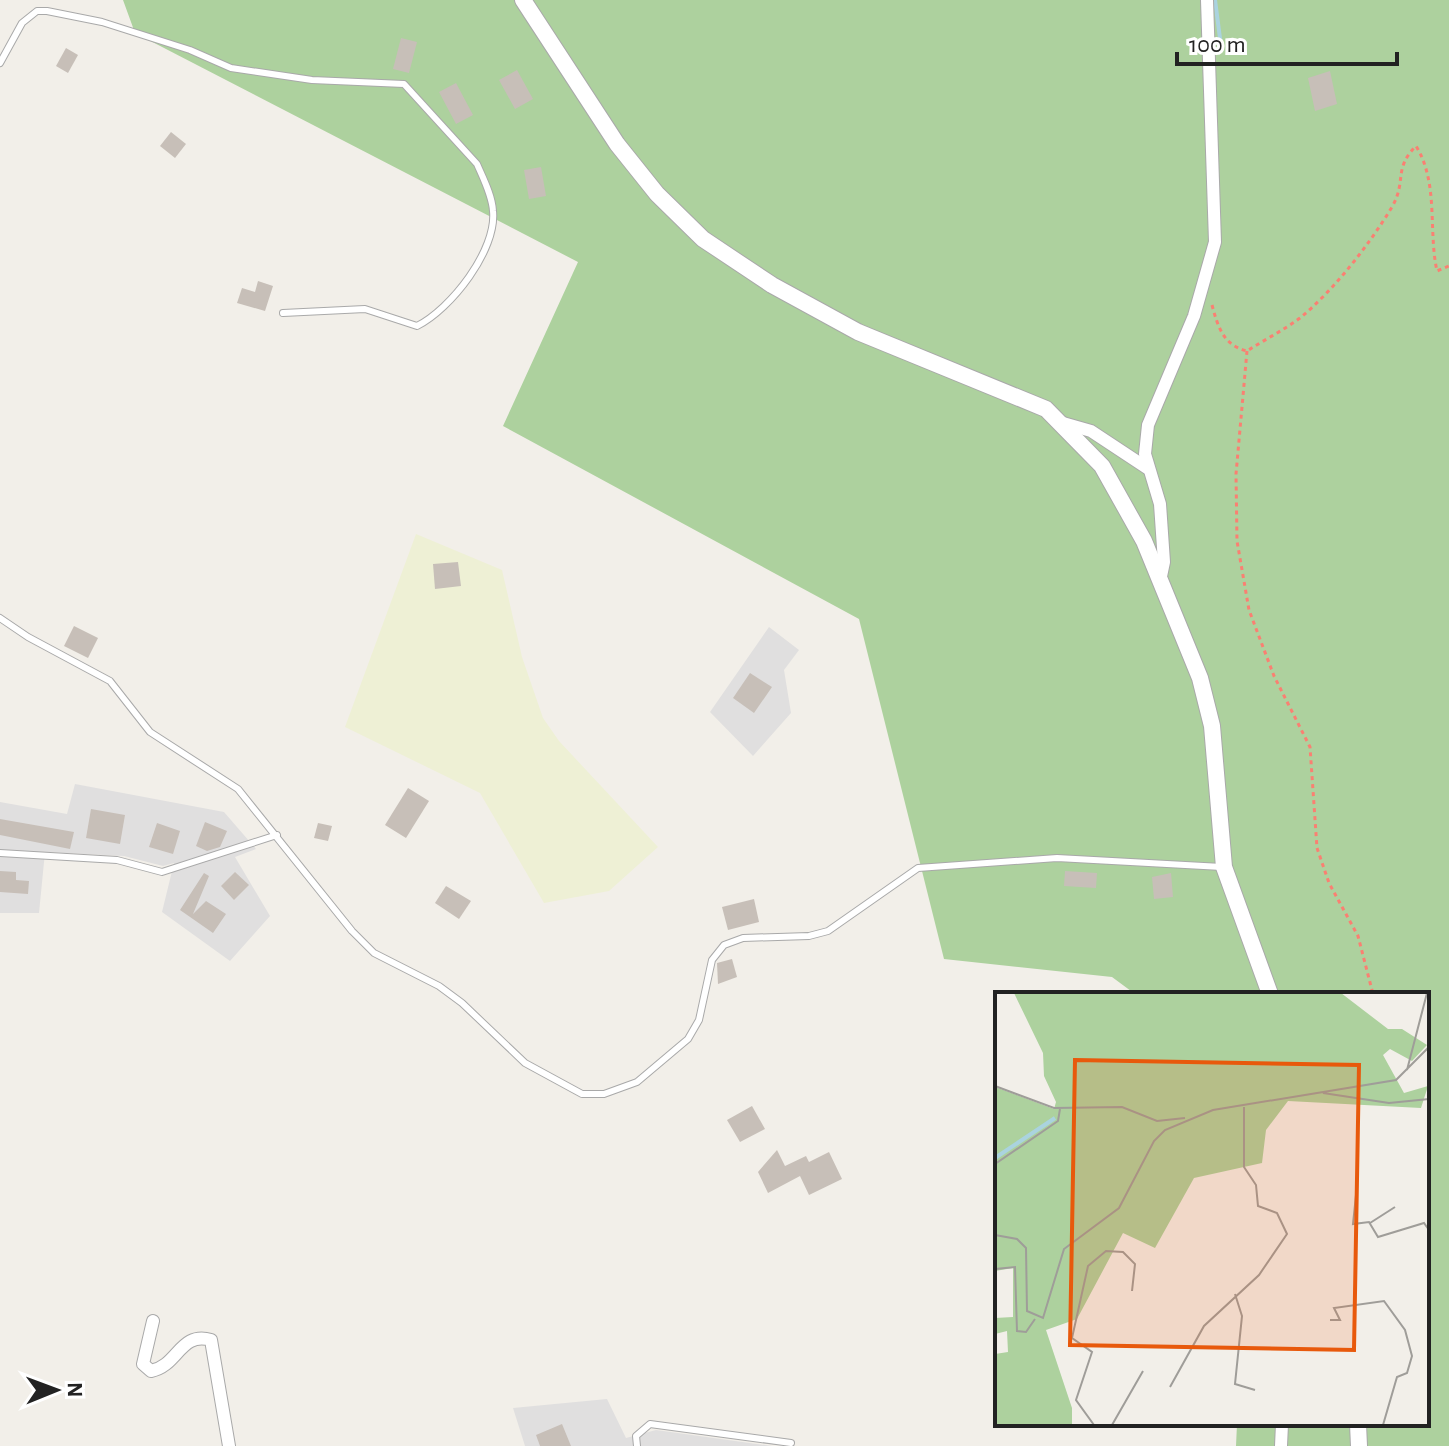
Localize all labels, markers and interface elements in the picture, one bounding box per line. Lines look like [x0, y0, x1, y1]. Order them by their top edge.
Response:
scale bar [1177, 16, 1397, 66]
text: 100 m [1189, 33, 1246, 57]
inset map [995, 992, 1429, 1426]
north arrow [16, 1350, 96, 1430]
text: N [64, 1382, 86, 1398]

